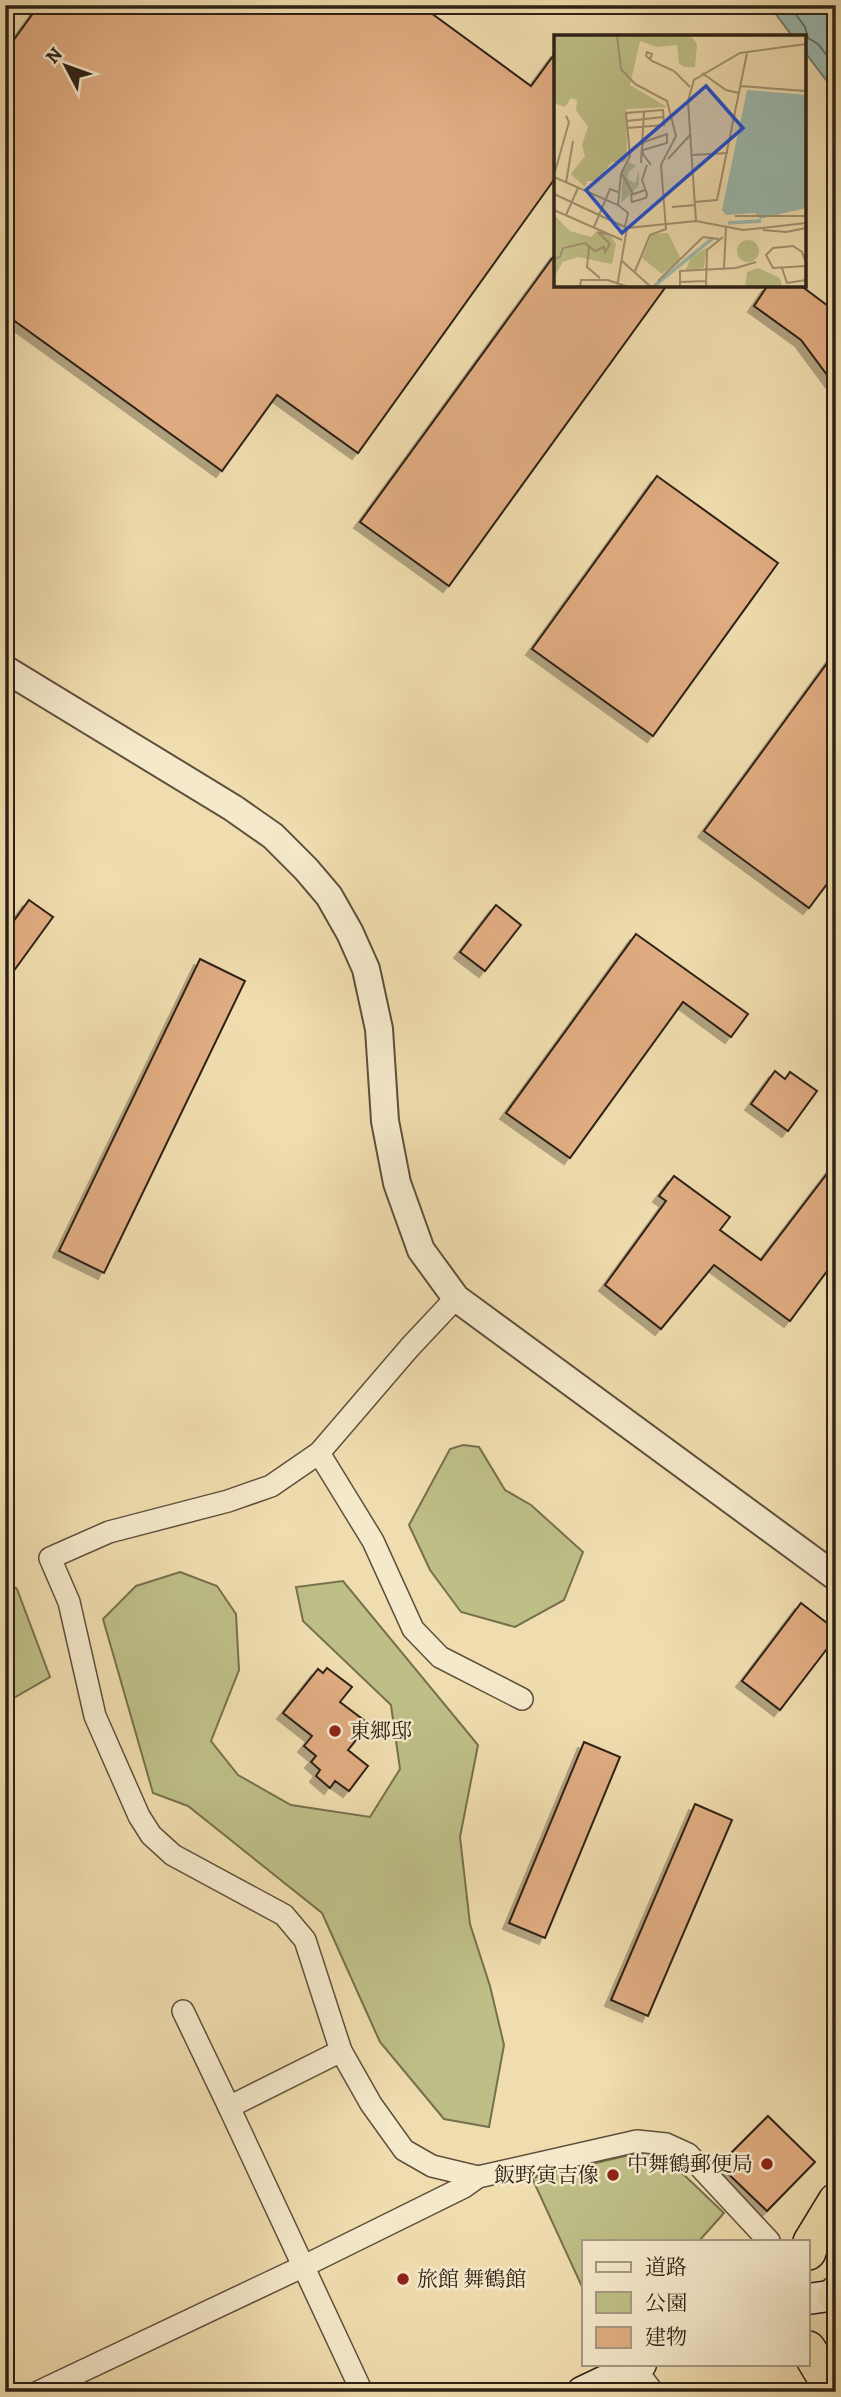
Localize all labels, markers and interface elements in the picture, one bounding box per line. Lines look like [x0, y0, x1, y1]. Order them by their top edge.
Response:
north arrow [32, 32, 102, 102]
inset map [554, 35, 806, 287]
text: N [40, 42, 68, 69]
place label: 東郷邸 [349, 1717, 412, 1745]
marker: 東郷邸 [327, 1723, 343, 1739]
place label: 中舞鶴郵便局 [627, 2150, 753, 2178]
marker: 中舞鶴郵便局 [759, 2156, 775, 2172]
place label: 飯野寅吉像 [494, 2161, 599, 2189]
marker: 飯野寅吉像 [605, 2167, 621, 2183]
legend [582, 2240, 810, 2366]
text: 道路 [645, 2253, 687, 2281]
place label: 旅館 舞鶴館 [417, 2265, 526, 2293]
marker: 旅館 舞鶴館 [395, 2271, 411, 2287]
text: 公園 [645, 2289, 687, 2317]
text: 建物 [645, 2323, 687, 2351]

